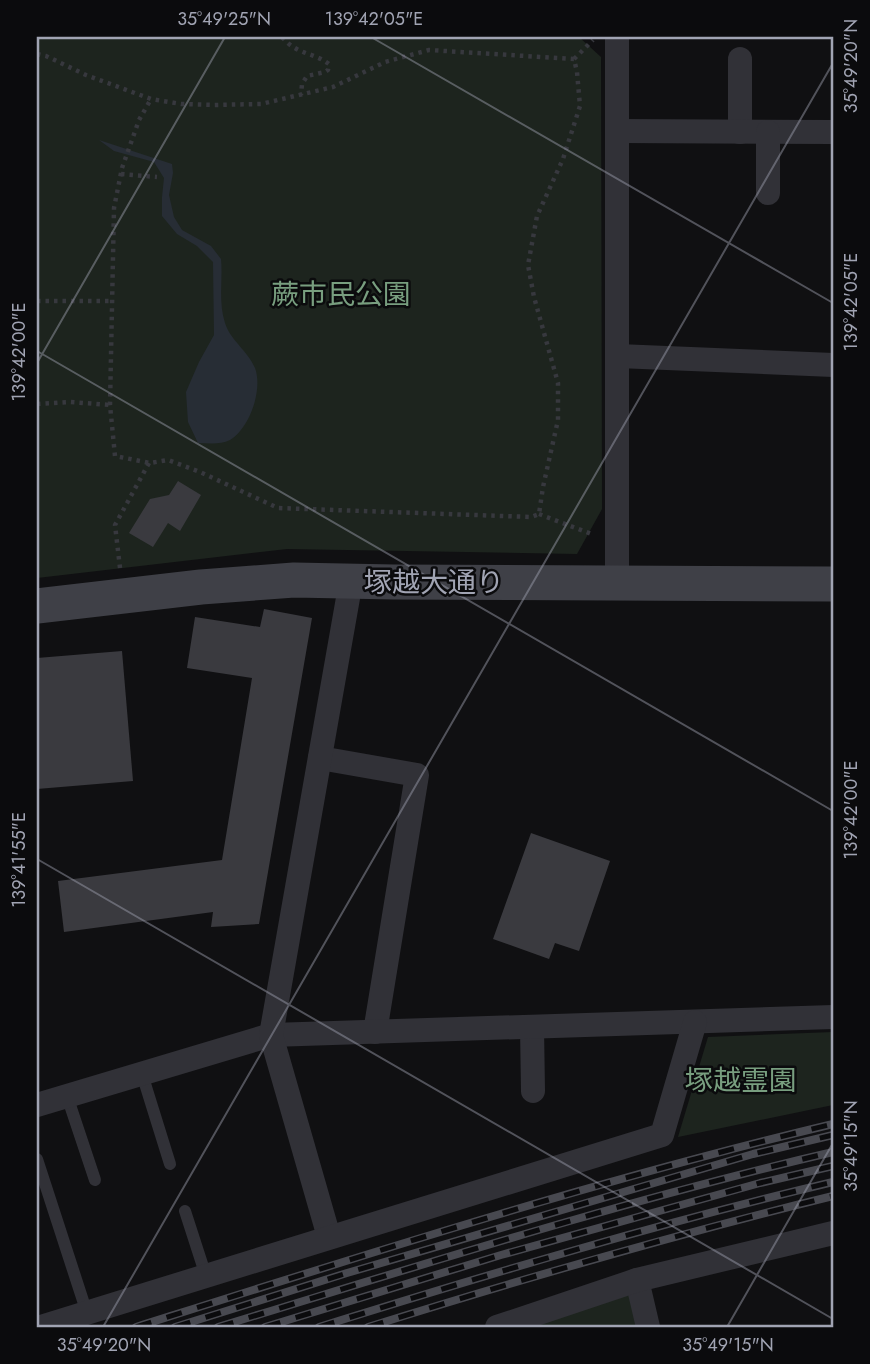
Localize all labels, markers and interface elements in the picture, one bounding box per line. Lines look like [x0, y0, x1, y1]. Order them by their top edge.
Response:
text: 35°49'25"N [177, 6, 271, 32]
text: 139°42'05"E [325, 6, 423, 32]
text: 35°49'20"N [838, 19, 864, 113]
text: 139°42'05"E [838, 253, 864, 351]
park label: 蕨市民公園 [271, 274, 411, 315]
text: 139°42'00"E [6, 302, 32, 402]
street label: 塚越大通り [364, 562, 504, 603]
text: 139°42'00"E [838, 760, 864, 860]
text: 139°41'55"E [6, 812, 32, 908]
park label: 塚越霊園 [685, 1060, 797, 1101]
text: 35°49'15"N [838, 1100, 864, 1192]
text: 35°49'20"N [57, 1332, 151, 1358]
text: 35°49'15"N [682, 1332, 774, 1358]

